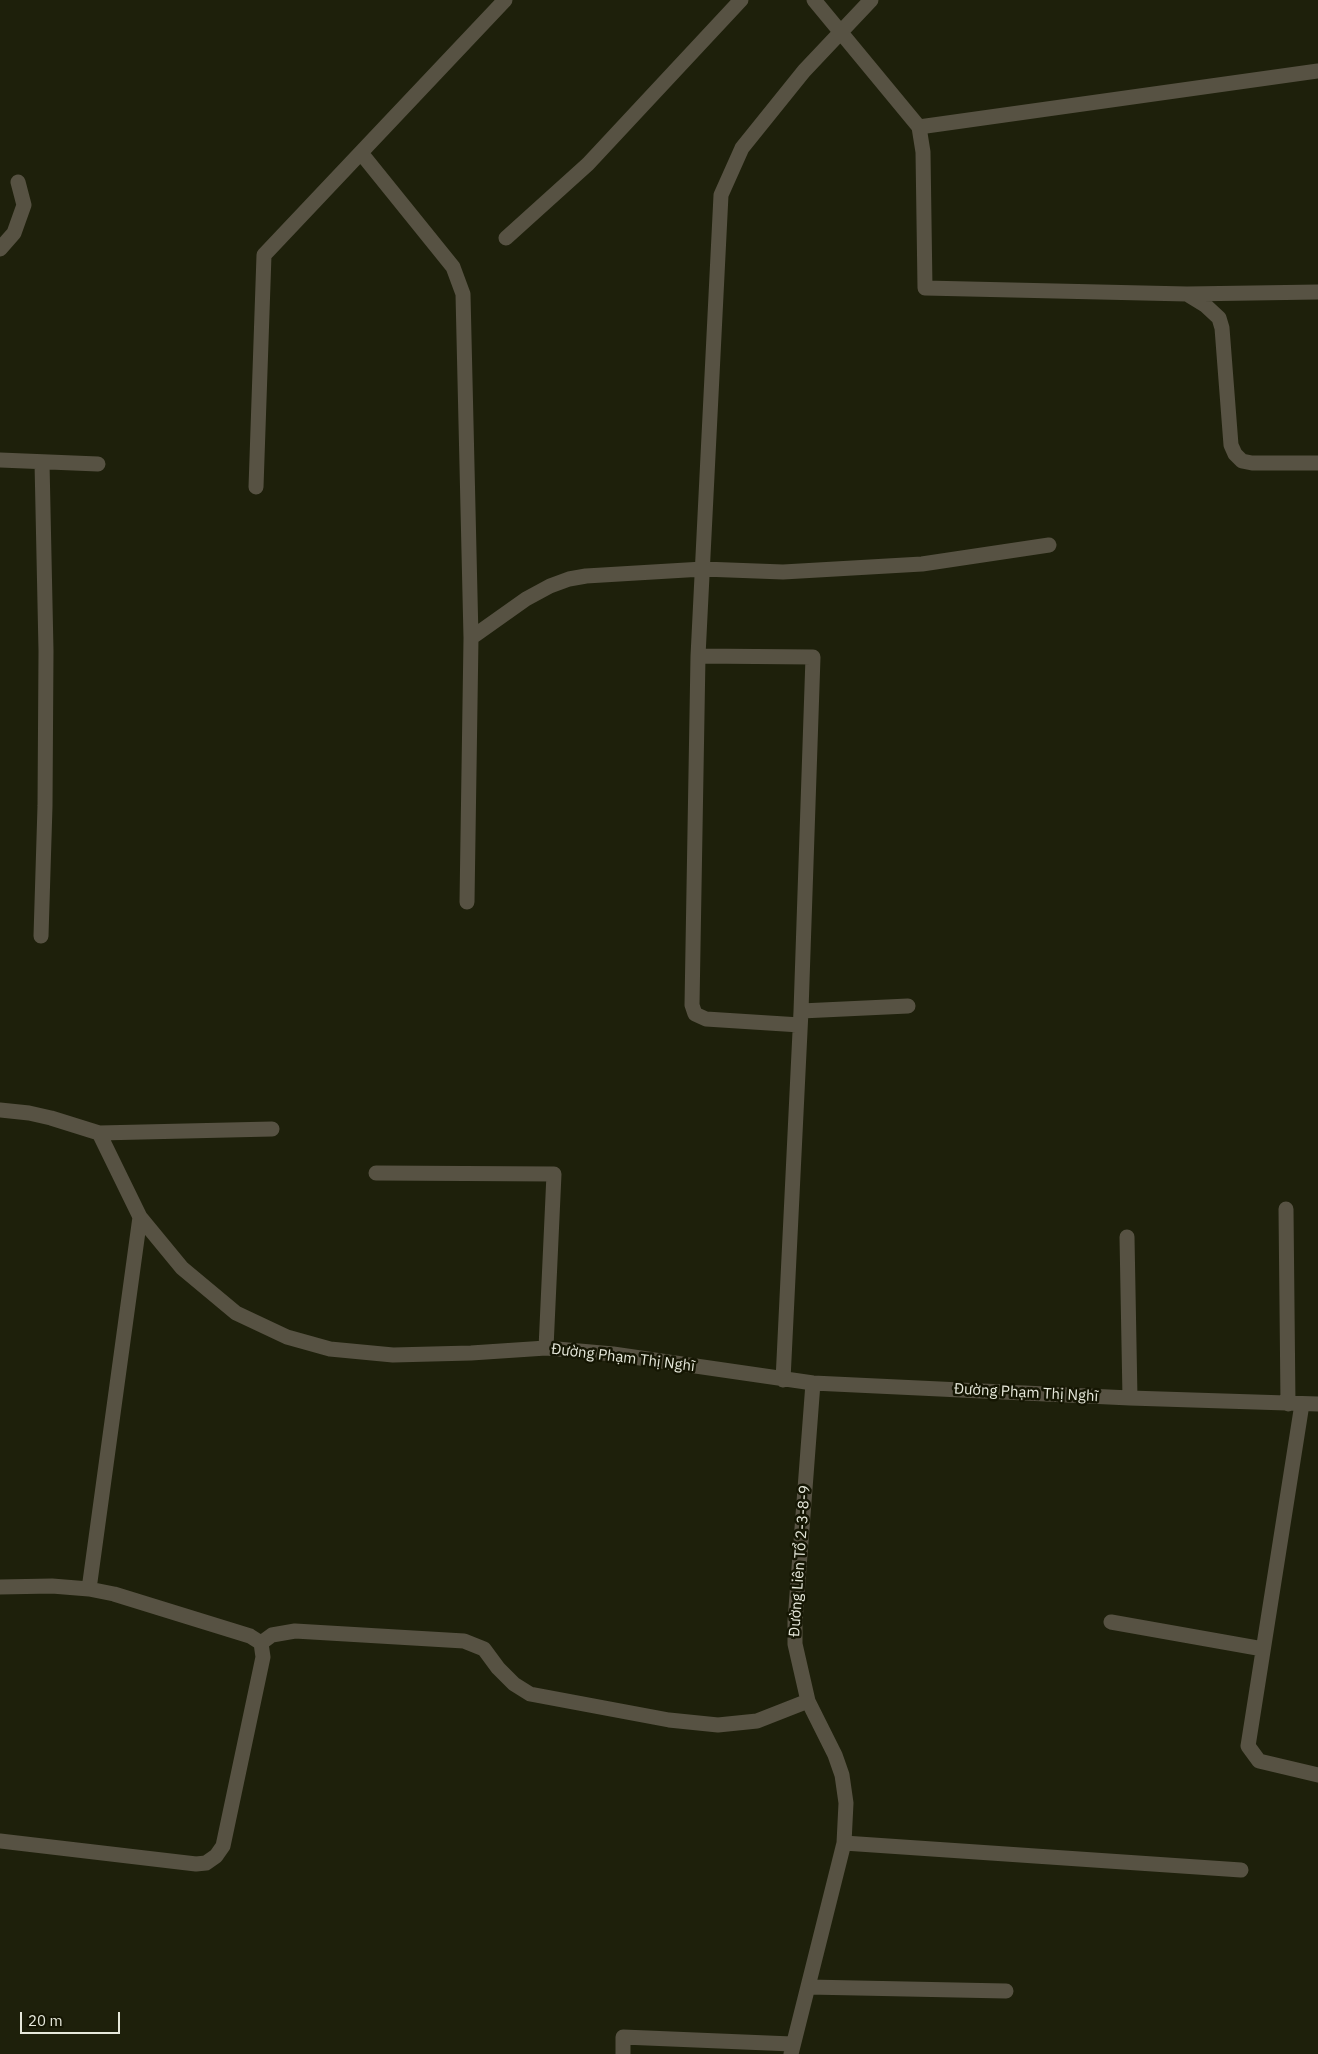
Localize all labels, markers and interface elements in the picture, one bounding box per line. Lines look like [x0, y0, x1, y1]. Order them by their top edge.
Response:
street label: Đường Phạm Thị Nghĩ [550, 1340, 696, 1376]
street label: Đường Phạm Thị Nghĩ [953, 1380, 1099, 1406]
street label: Đường Liên Tổ 2-3-8-9 [786, 1485, 814, 1637]
scale bar [22, 2002, 122, 2034]
text: 20 m [28, 2011, 63, 2030]

